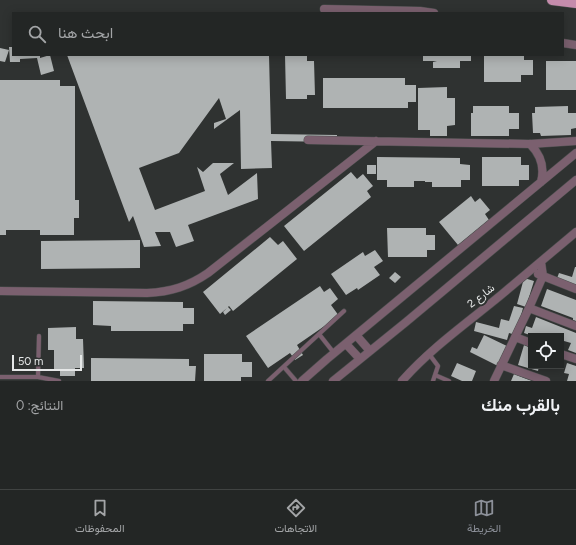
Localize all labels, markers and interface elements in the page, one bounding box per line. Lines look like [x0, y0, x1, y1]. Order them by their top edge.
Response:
search box [12, 12, 564, 56]
icon: search [26, 23, 48, 45]
text: ابحث هنا [58, 24, 113, 42]
street label: شارع 2 [465, 281, 498, 311]
map controls [528, 333, 564, 369]
button: locate [528, 333, 564, 369]
scale bar [12, 353, 82, 372]
text: 50 m [18, 355, 43, 368]
text: بالقرب منك [481, 395, 560, 415]
text: النتائج: 0 [16, 398, 63, 413]
tab: المحفوظات [75, 497, 125, 538]
tab: الاتجاهات [274, 497, 317, 538]
tab: الخريطة [467, 497, 501, 538]

